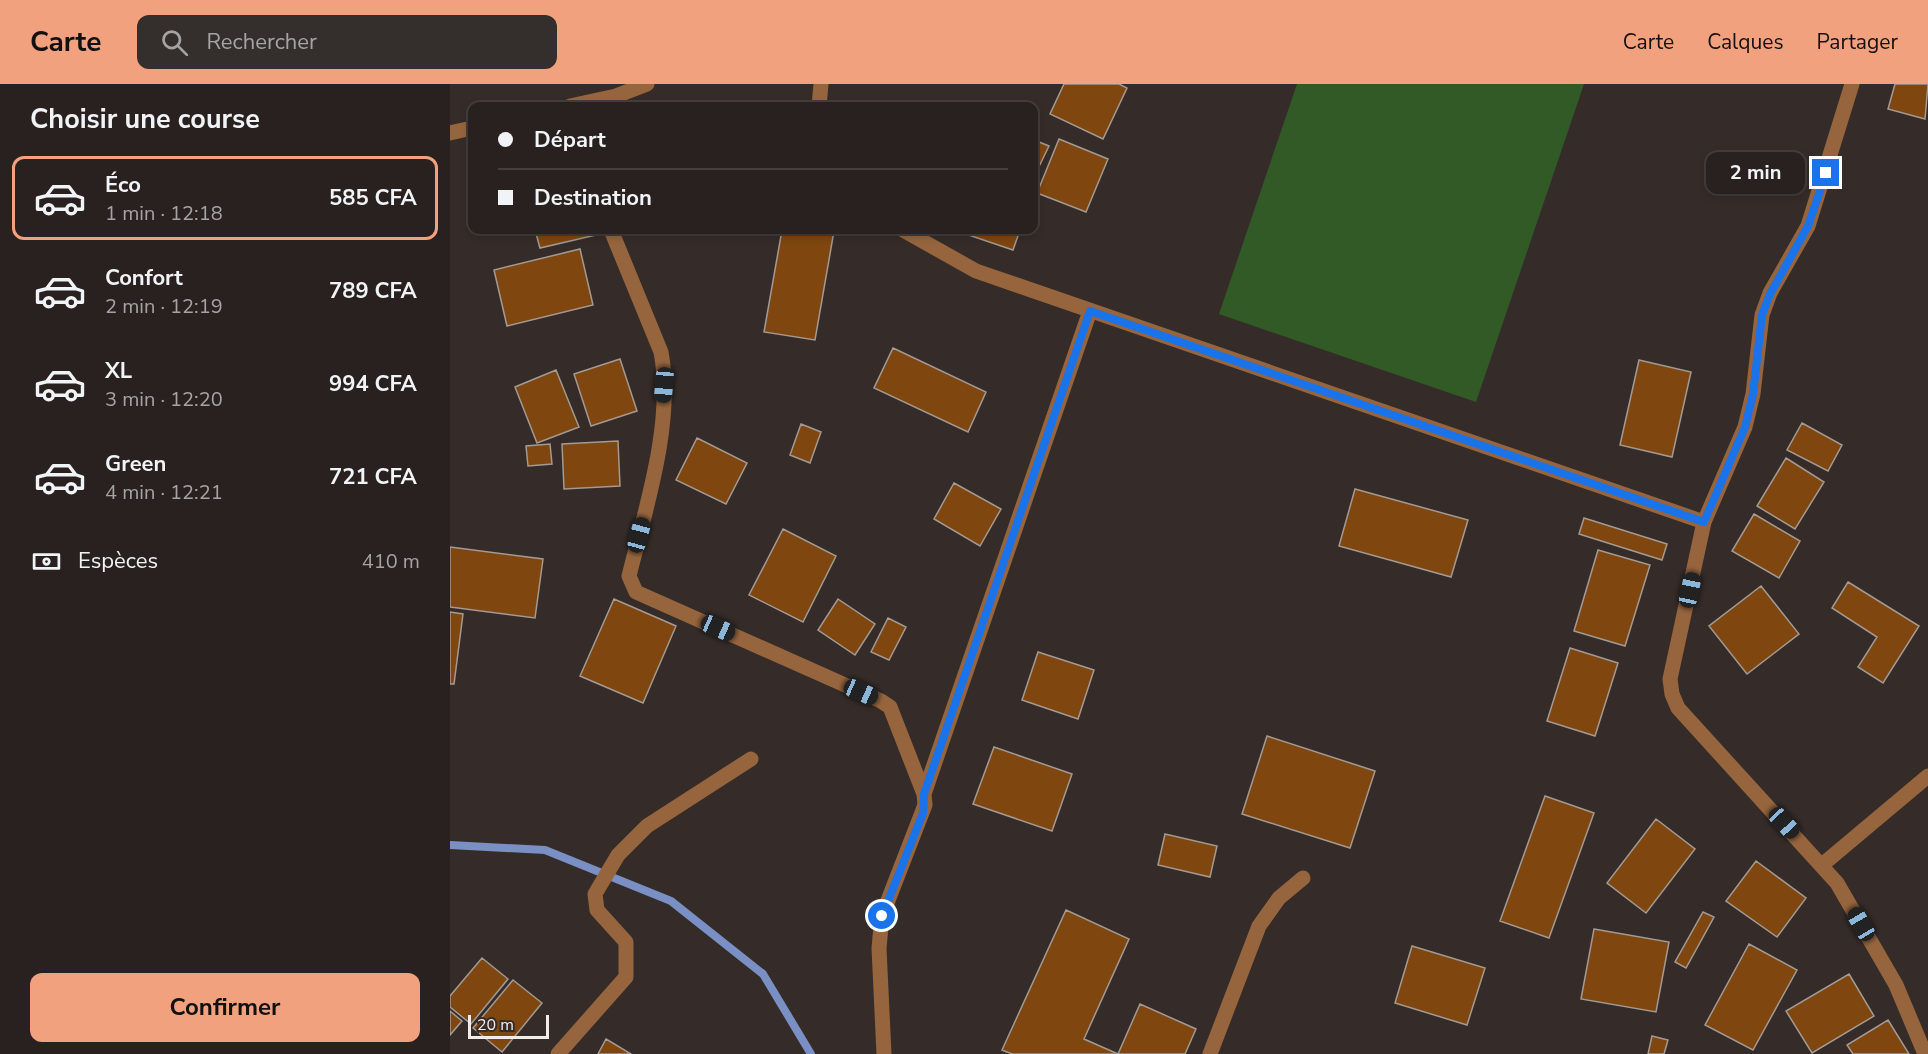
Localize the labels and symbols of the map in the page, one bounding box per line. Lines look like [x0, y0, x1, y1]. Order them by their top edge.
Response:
callout: 2 min [1706, 152, 1805, 194]
route end [1812, 159, 1839, 186]
car [653, 366, 675, 404]
car [626, 515, 652, 555]
car [1677, 571, 1703, 609]
car [698, 612, 738, 644]
car [841, 676, 881, 708]
car [1765, 804, 1803, 842]
route start [868, 902, 895, 929]
car [1844, 904, 1878, 944]
scale bar [468, 1012, 549, 1040]

